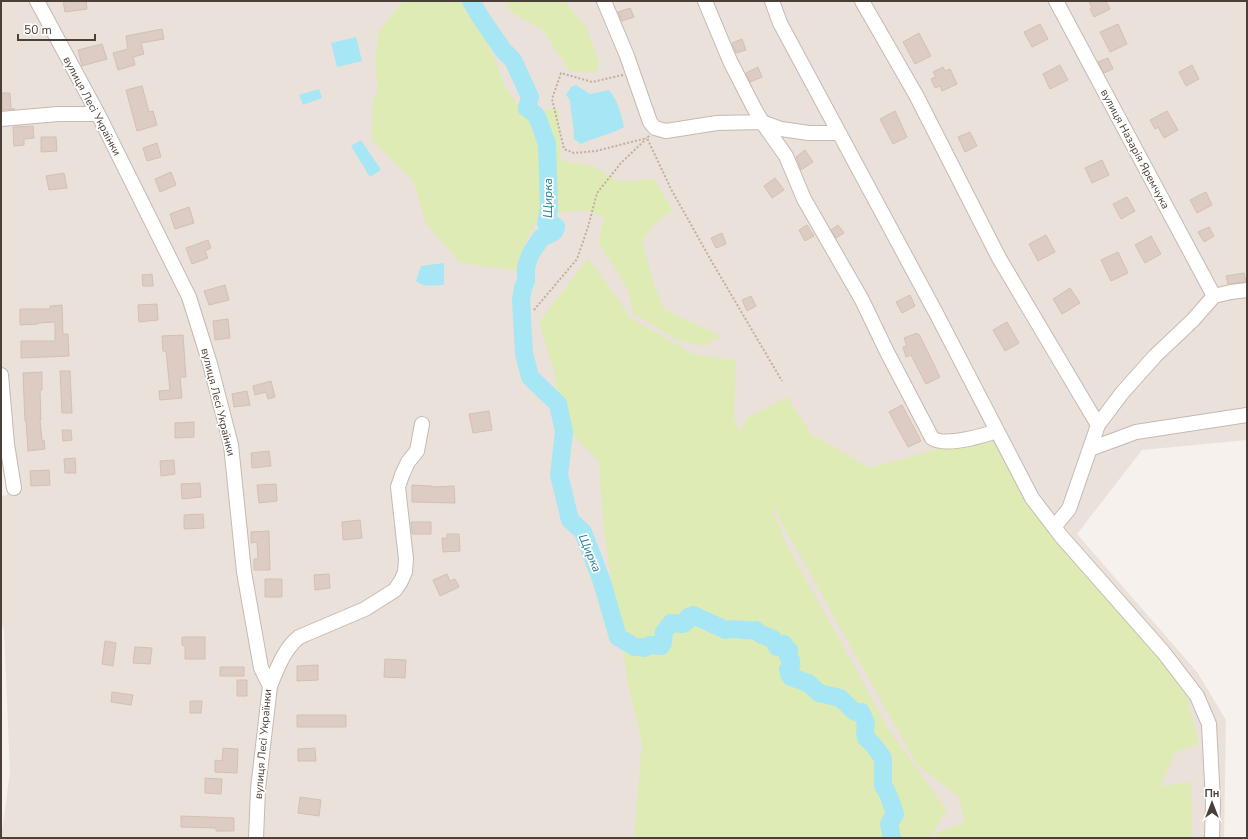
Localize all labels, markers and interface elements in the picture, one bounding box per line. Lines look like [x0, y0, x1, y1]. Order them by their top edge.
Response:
scale bar [18, 16, 95, 42]
text: 50 m [24, 22, 52, 38]
street label: вулиця Лесі Українки [59, 54, 125, 158]
street label: вулиця Назарія Яремчука [1097, 86, 1173, 212]
water label: Щирка [540, 178, 556, 218]
street label: вулиця Лесі Українки [197, 347, 239, 457]
water label: Щирка [575, 531, 605, 575]
street label: вулиця Лесі Українки [251, 688, 275, 800]
north arrow [1192, 783, 1232, 823]
text: Пн [1204, 786, 1220, 801]

